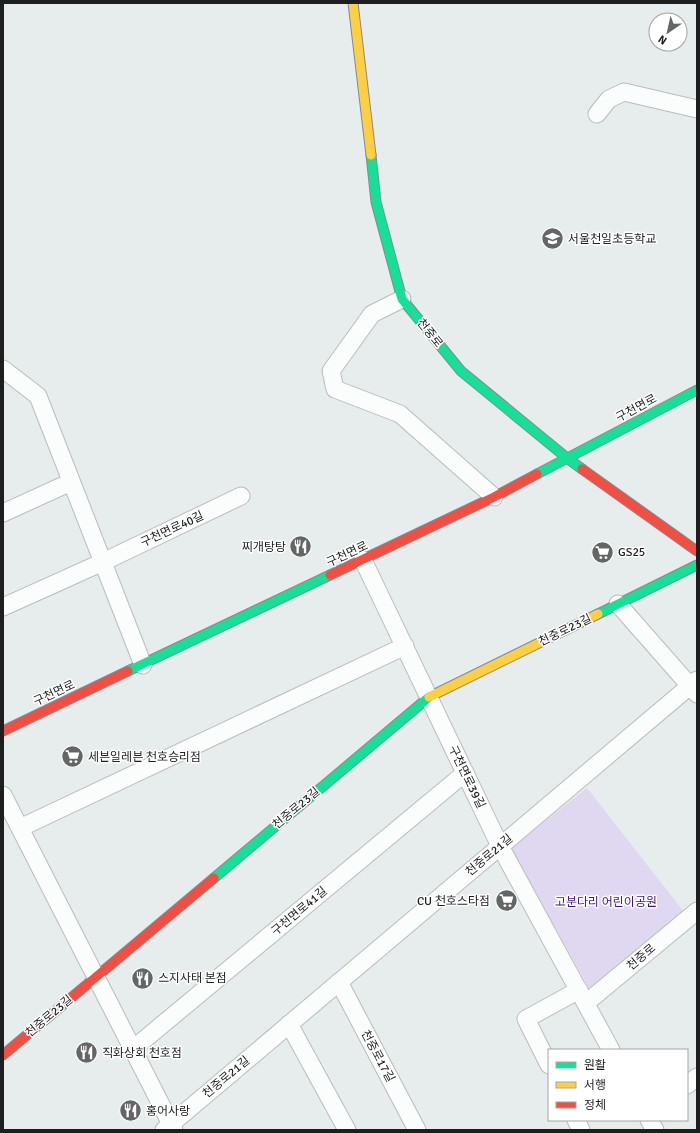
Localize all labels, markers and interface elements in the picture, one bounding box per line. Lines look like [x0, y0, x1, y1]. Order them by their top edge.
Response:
north arrow [648, 12, 688, 52]
text: N [656, 32, 669, 47]
school or university icon: 서울천일초등학교 [540, 226, 566, 252]
place label: 서울천일초등학교 [568, 232, 656, 247]
street label: 천중로 [413, 316, 446, 351]
street label: 구천면로 [613, 391, 659, 425]
street label: 구천면로40길 [138, 508, 206, 551]
restaurant icon: 찌개탕탕 [288, 534, 314, 560]
street label: 구천면로 [324, 538, 370, 571]
supermarket icon: GS25 [589, 539, 615, 565]
place label: 찌개탕탕 [242, 540, 286, 555]
place label: GS25 [618, 545, 645, 560]
street label: 천중로23길 [536, 611, 594, 650]
street label: 구천면로 [31, 677, 77, 710]
street label: 구천면로39길 [445, 743, 488, 811]
supermarket icon: 세븐일레븐 천호승리점 [60, 744, 86, 770]
place label: 세븐일레븐 천호승리점 [88, 750, 201, 765]
street label: 천중로23길 [270, 784, 323, 832]
street label: 천중로21길 [463, 831, 516, 879]
street label: 구천면로41길 [268, 884, 330, 939]
supermarket icon: CU 천호스타점 [493, 888, 519, 914]
place label: CU 천호스타점 [417, 894, 490, 909]
park label: 고분다리 어린이공원 [555, 895, 657, 910]
street label: 천중로 [624, 941, 659, 974]
restaurant icon: 스지사태 본점 [129, 965, 155, 991]
place label: 스지사태 본점 [158, 971, 227, 986]
street label: 천중로23길 [23, 992, 76, 1040]
street label: 천중로17길 [358, 1027, 398, 1085]
restaurant icon: 직화상회 천호점 [74, 1040, 100, 1066]
place label: 직화상회 천호점 [102, 1046, 182, 1061]
legend [548, 1049, 688, 1121]
street label: 천중로21길 [200, 1053, 253, 1101]
text: 원활 [584, 1058, 606, 1073]
text: 서행 [584, 1078, 606, 1093]
restaurant icon: 홍어사랑 [118, 1098, 144, 1124]
text: 정체 [584, 1098, 606, 1113]
place label: 홍어사랑 [146, 1104, 190, 1119]

